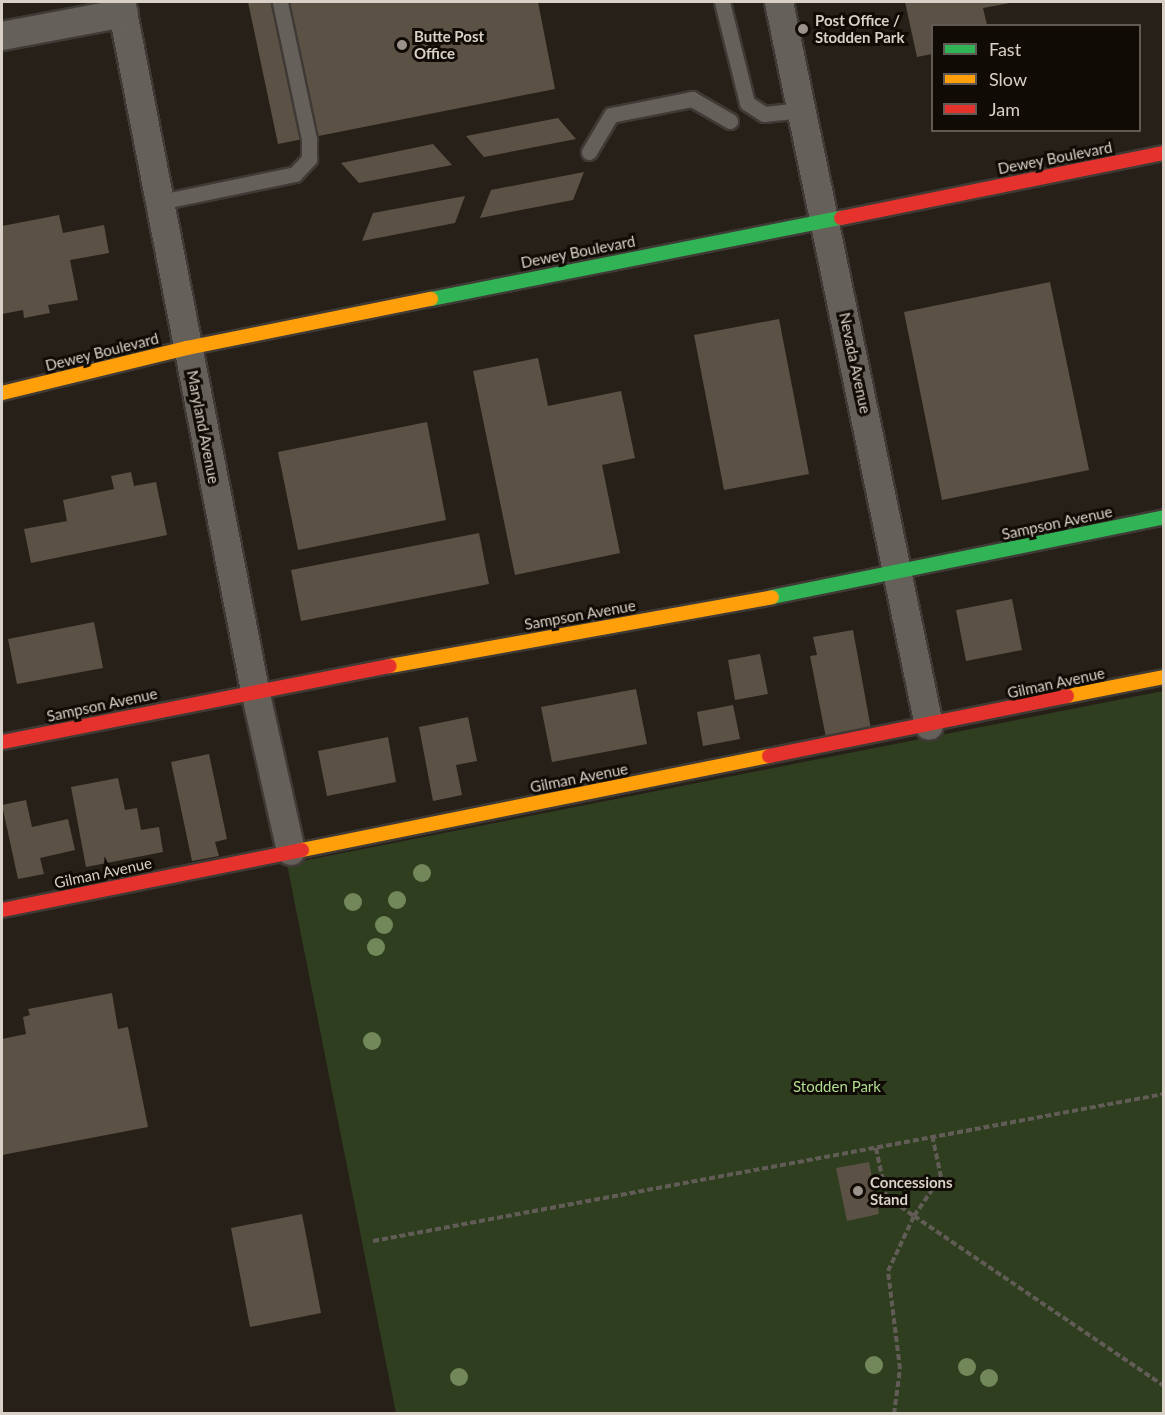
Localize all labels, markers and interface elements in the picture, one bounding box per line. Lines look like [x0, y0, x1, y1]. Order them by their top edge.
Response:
place label: Post Office / Stodden Park [815, 11, 904, 46]
marker: Post Office / Stodden Park [796, 22, 810, 36]
legend [931, 24, 1141, 132]
place label: Butte Post Office [414, 27, 484, 62]
marker: Butte Post Office [395, 38, 409, 52]
text: Fast [989, 38, 1021, 60]
text: Slow [989, 68, 1027, 90]
text: Jam [989, 98, 1020, 120]
street label: Dewey Boulevard [996, 138, 1114, 178]
street label: Dewey Boulevard [519, 232, 637, 272]
street label: Nevada Avenue [835, 311, 875, 415]
street label: Dewey Boulevard [43, 329, 161, 375]
street label: Maryland Avenue [183, 369, 223, 485]
street label: Sampson Avenue [1000, 502, 1114, 544]
street label: Sampson Avenue [523, 596, 637, 634]
street label: Gilman Avenue [1005, 664, 1107, 702]
street label: Sampson Avenue [45, 684, 159, 726]
street label: Gilman Avenue [528, 760, 630, 796]
street label: Gilman Avenue [52, 854, 154, 892]
park label: Stodden Park [793, 1078, 881, 1096]
place label: Concessions Stand [870, 1173, 953, 1208]
marker: Concessions Stand [851, 1184, 865, 1198]

